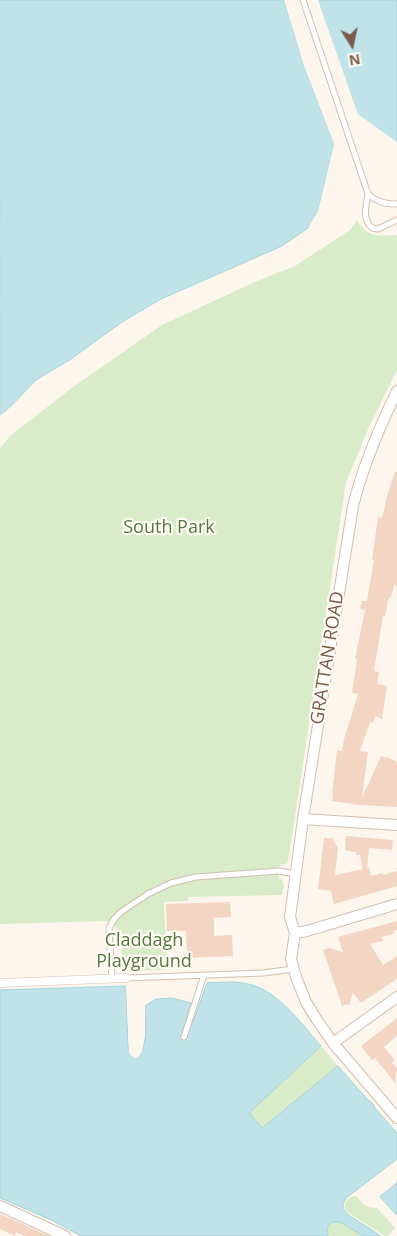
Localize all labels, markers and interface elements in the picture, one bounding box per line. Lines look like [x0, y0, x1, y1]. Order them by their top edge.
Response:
north arrow [327, 20, 377, 70]
text: N [347, 50, 362, 71]
park label: South Park [123, 517, 215, 539]
street label: GRATTAN ROAD [307, 590, 349, 726]
park label: Claddagh Playground [96, 930, 192, 972]

